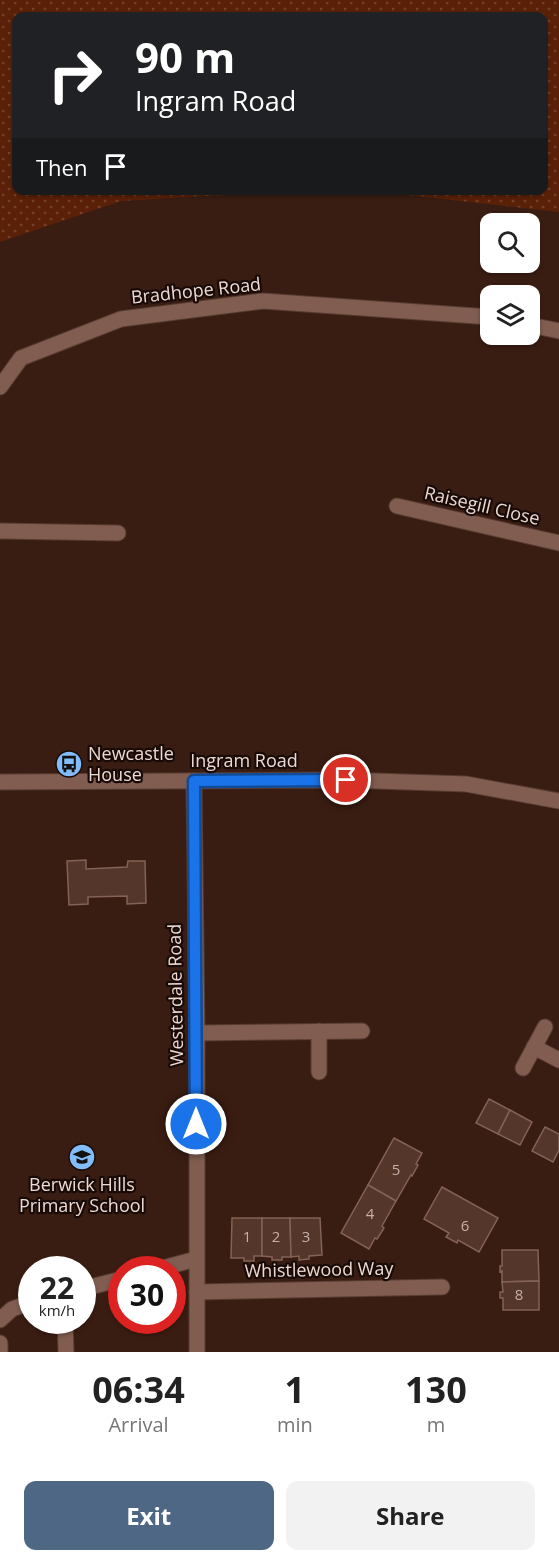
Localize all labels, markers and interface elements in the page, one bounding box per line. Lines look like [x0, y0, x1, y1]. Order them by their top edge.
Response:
text: 90 m [135, 28, 235, 85]
icon: right [36, 36, 114, 114]
text: Ingram Road [135, 82, 296, 119]
icon: arrive [99, 150, 132, 183]
text: Then [36, 152, 87, 182]
map controls [480, 213, 540, 345]
button: search [480, 213, 540, 273]
street label: Bradhope Road [130, 271, 262, 309]
button: layers [480, 285, 540, 345]
street label: Raisegill Close [422, 480, 542, 530]
place label: Newcastle House [88, 741, 174, 786]
street label: Ingram Road [190, 748, 298, 772]
bus stop icon: Newcastle House [54, 749, 84, 779]
pin [320, 754, 371, 805]
icon: arrive [329, 763, 362, 796]
street label: Westerdale Road [162, 924, 188, 1066]
position arrow [164, 1092, 228, 1156]
school or university icon: Berwick Hills Primary School [67, 1142, 97, 1172]
house number: 5 [392, 1159, 400, 1179]
place label: Berwick Hills Primary School [19, 1172, 145, 1217]
house number: 4 [366, 1203, 375, 1223]
house number: 6 [461, 1215, 469, 1235]
house number: 1 [243, 1226, 251, 1246]
house number: 2 [272, 1226, 280, 1246]
house number: 3 [302, 1226, 310, 1246]
speed limit sign: 30 [108, 1256, 186, 1334]
street label: Whistlewood Way [244, 1256, 395, 1282]
text: 22 [40, 1267, 74, 1308]
house number: 8 [515, 1284, 523, 1304]
text: km/h [39, 1300, 75, 1320]
text: 06:34 [92, 1365, 185, 1414]
text: 1 [285, 1365, 305, 1414]
text: 130 [405, 1365, 467, 1414]
text: Arrival [108, 1411, 169, 1438]
text: min [277, 1411, 313, 1438]
text: m [427, 1411, 445, 1438]
button: Exit [24, 1481, 274, 1550]
button: Share [286, 1481, 535, 1550]

